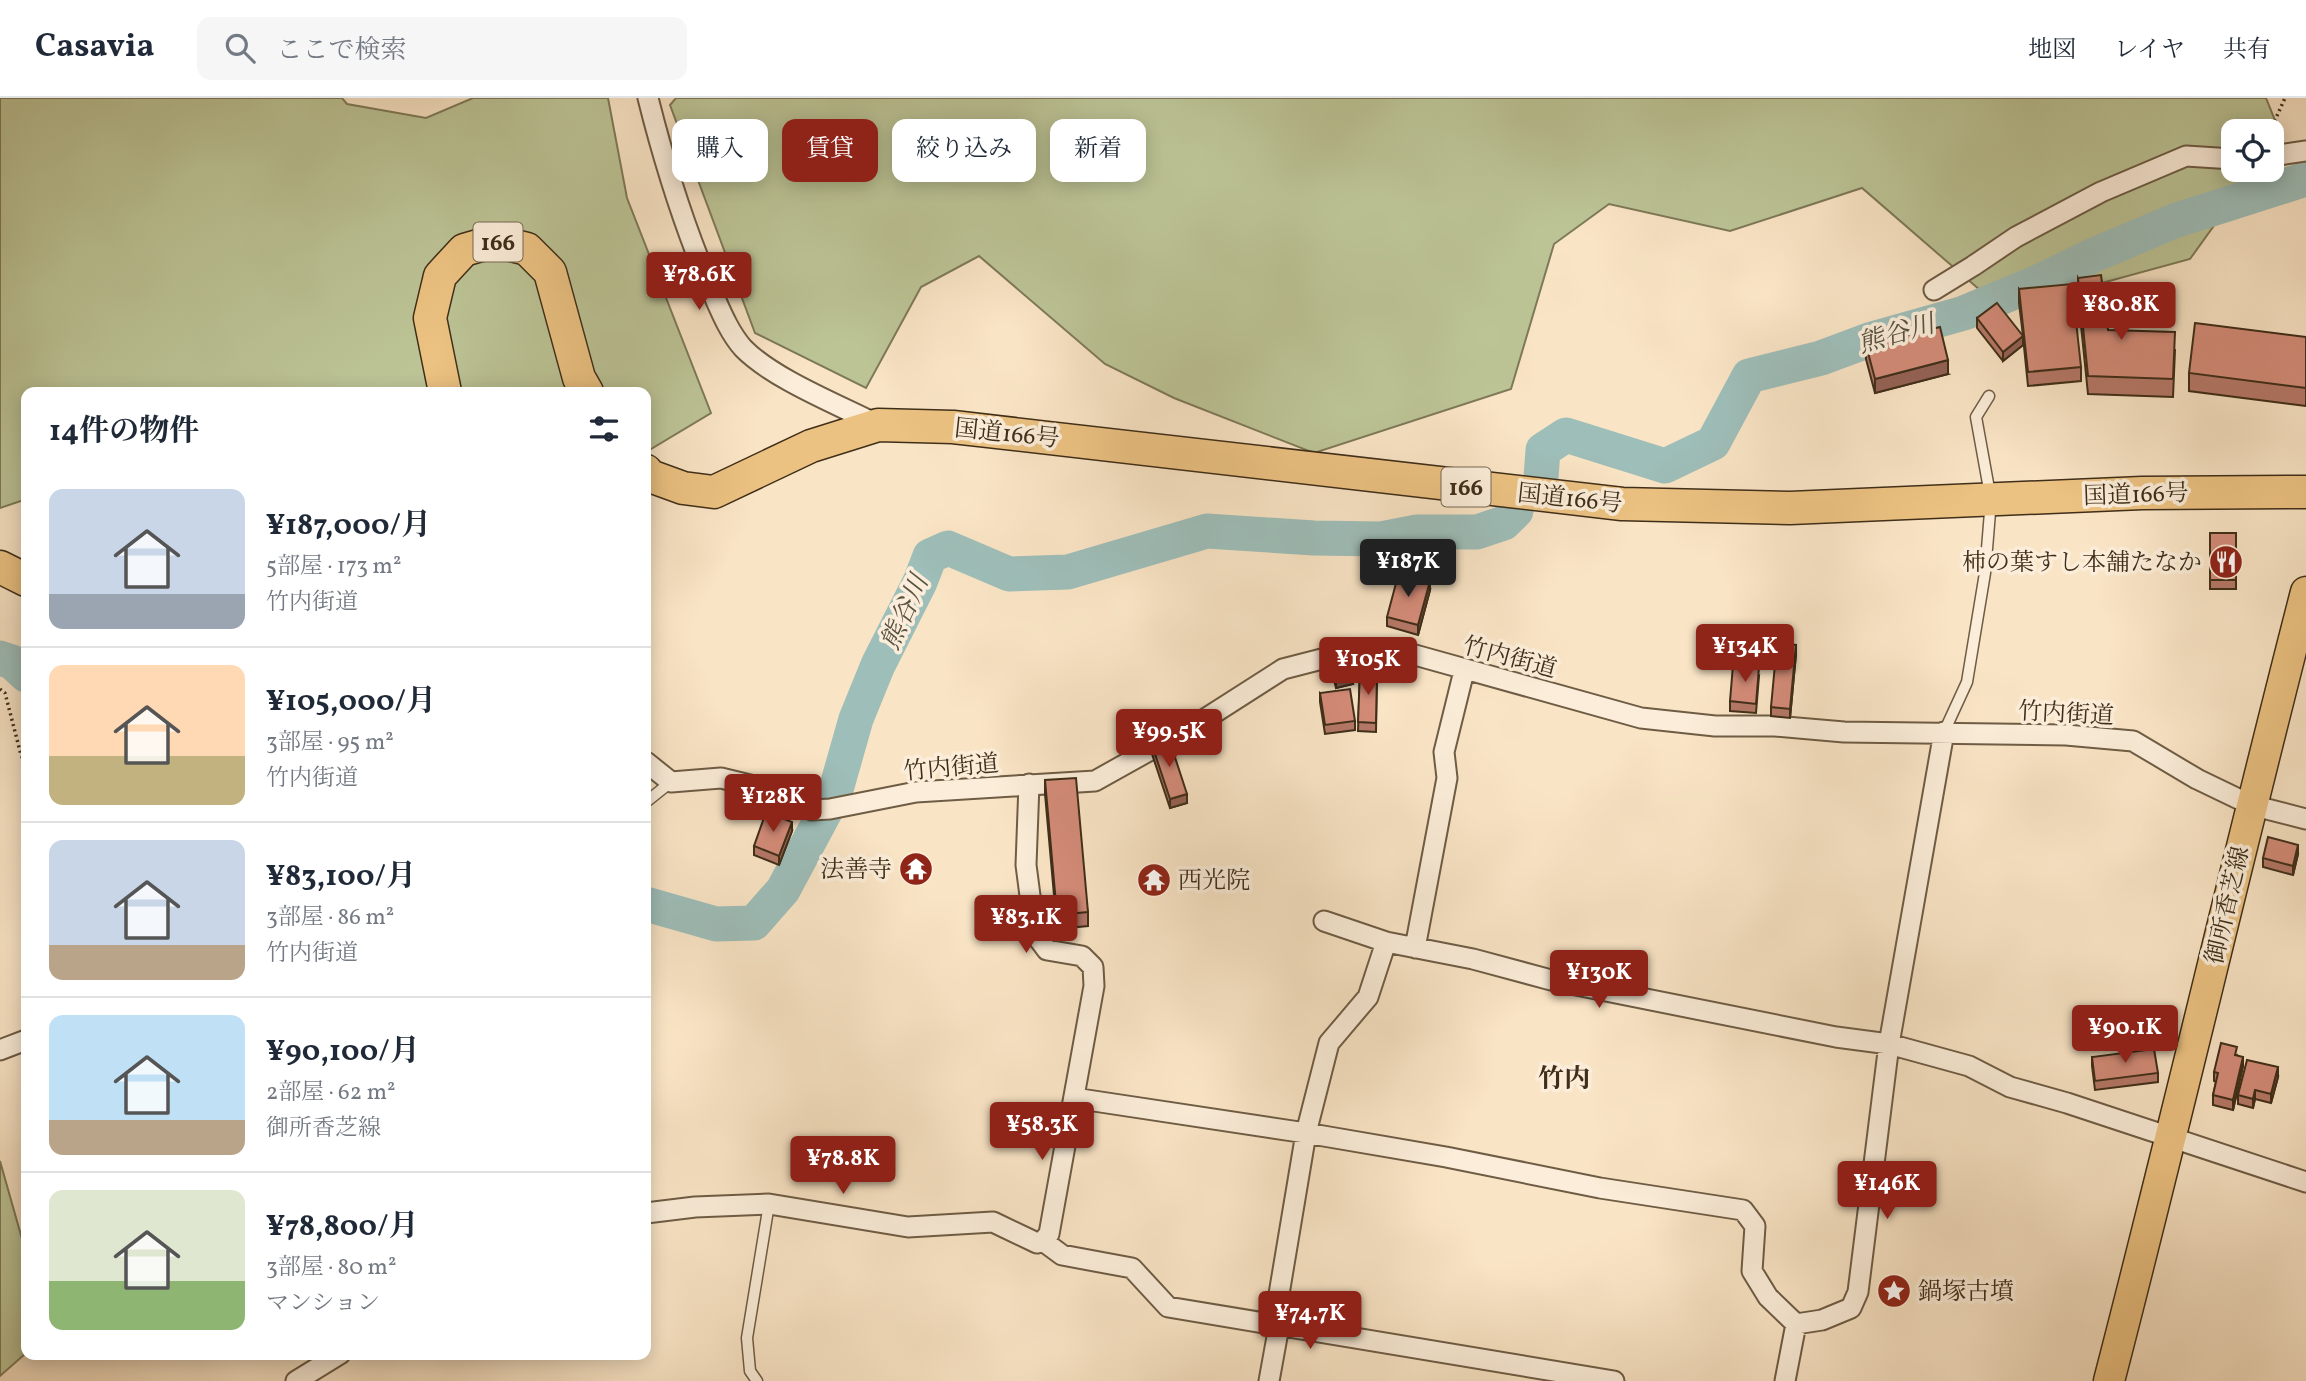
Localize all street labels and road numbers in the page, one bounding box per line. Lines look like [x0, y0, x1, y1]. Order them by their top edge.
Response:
road number: 166 [474, 223, 522, 262]
street label: 国道166号 [952, 413, 1061, 457]
road number: 166 [1442, 468, 1490, 506]
street label: 国道166号 [2083, 477, 2189, 515]
street label: 国道166号 [1515, 478, 1624, 522]
street label: 竹内街道 [1459, 630, 1560, 688]
street label: 竹内街道 [2017, 696, 2115, 734]
street label: 竹内街道 [902, 748, 1000, 790]
street label: 御所香芝線 [2199, 843, 2259, 968]

